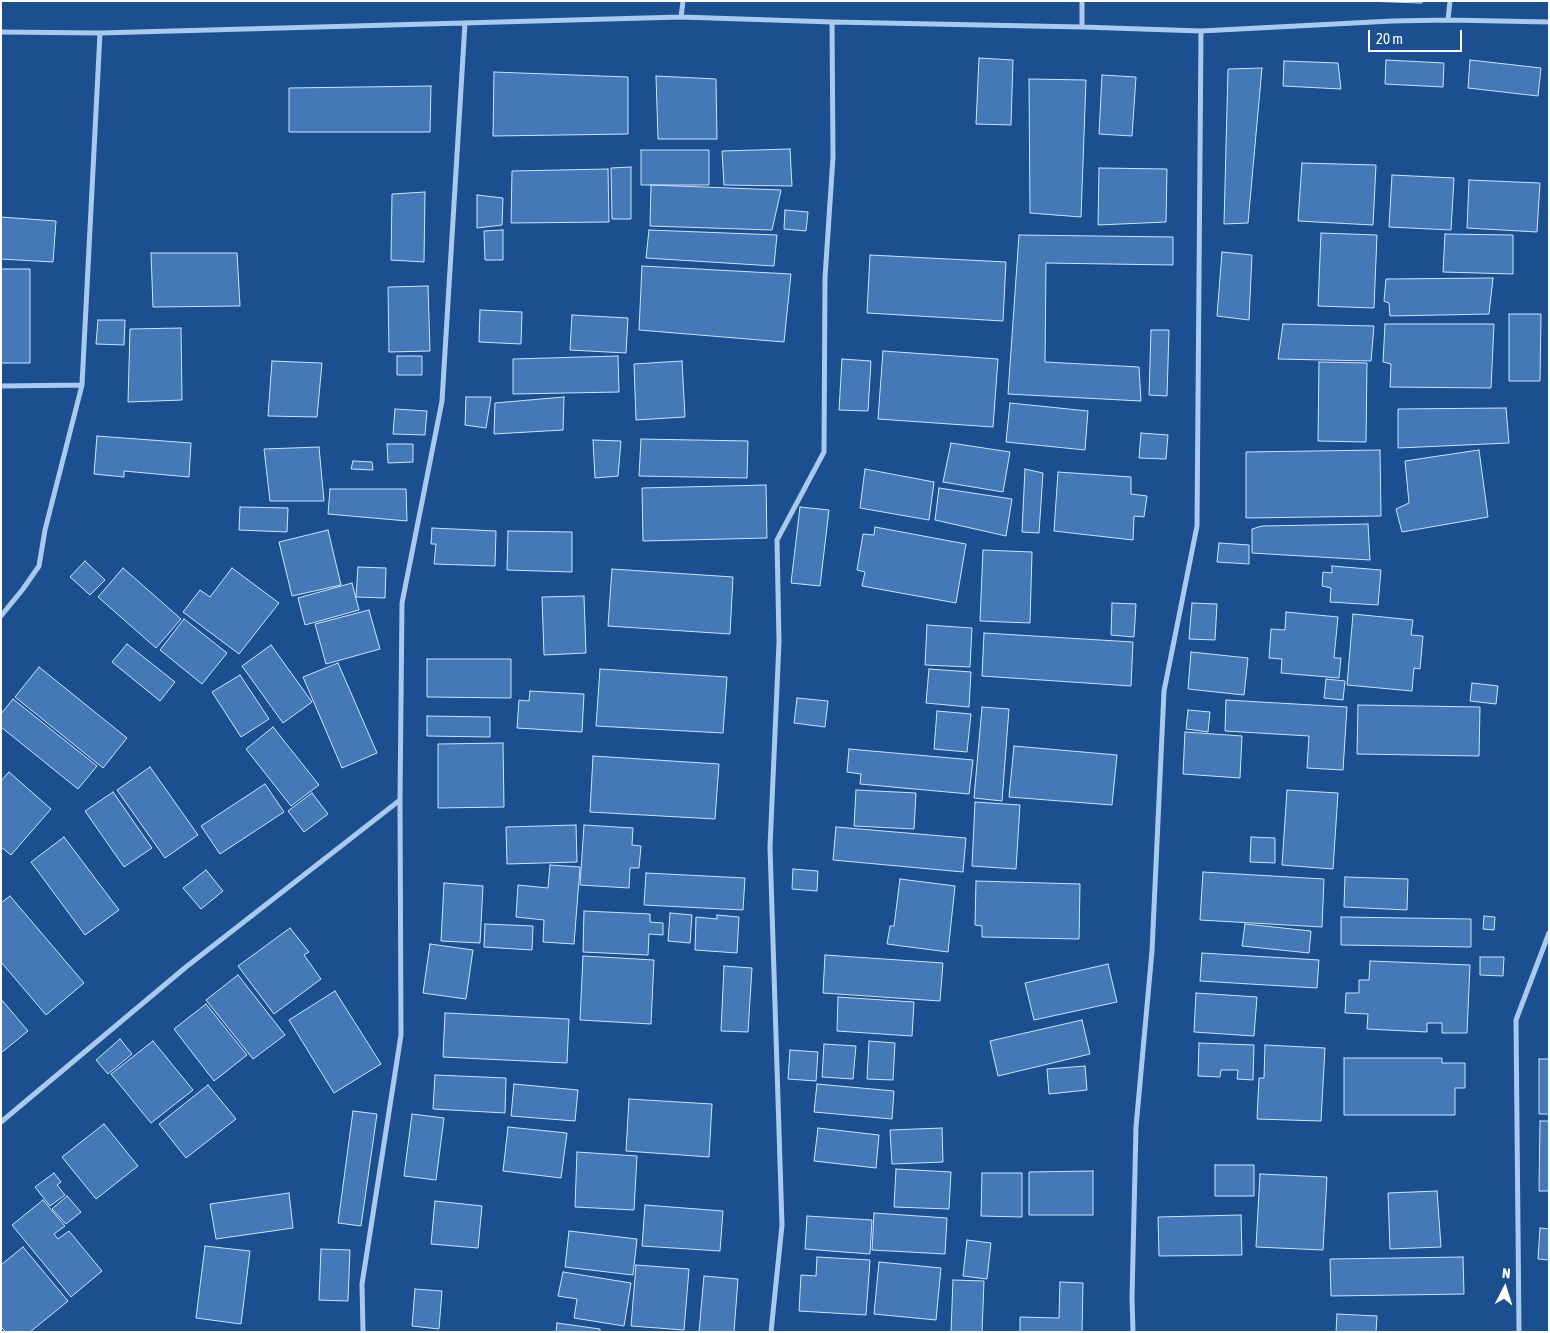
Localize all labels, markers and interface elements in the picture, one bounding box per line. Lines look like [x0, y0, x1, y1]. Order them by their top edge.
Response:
scale bar [1370, 20, 1464, 52]
text: 20 m [1376, 30, 1403, 47]
north arrow [1480, 1263, 1530, 1313]
text: N [1501, 1265, 1511, 1281]

